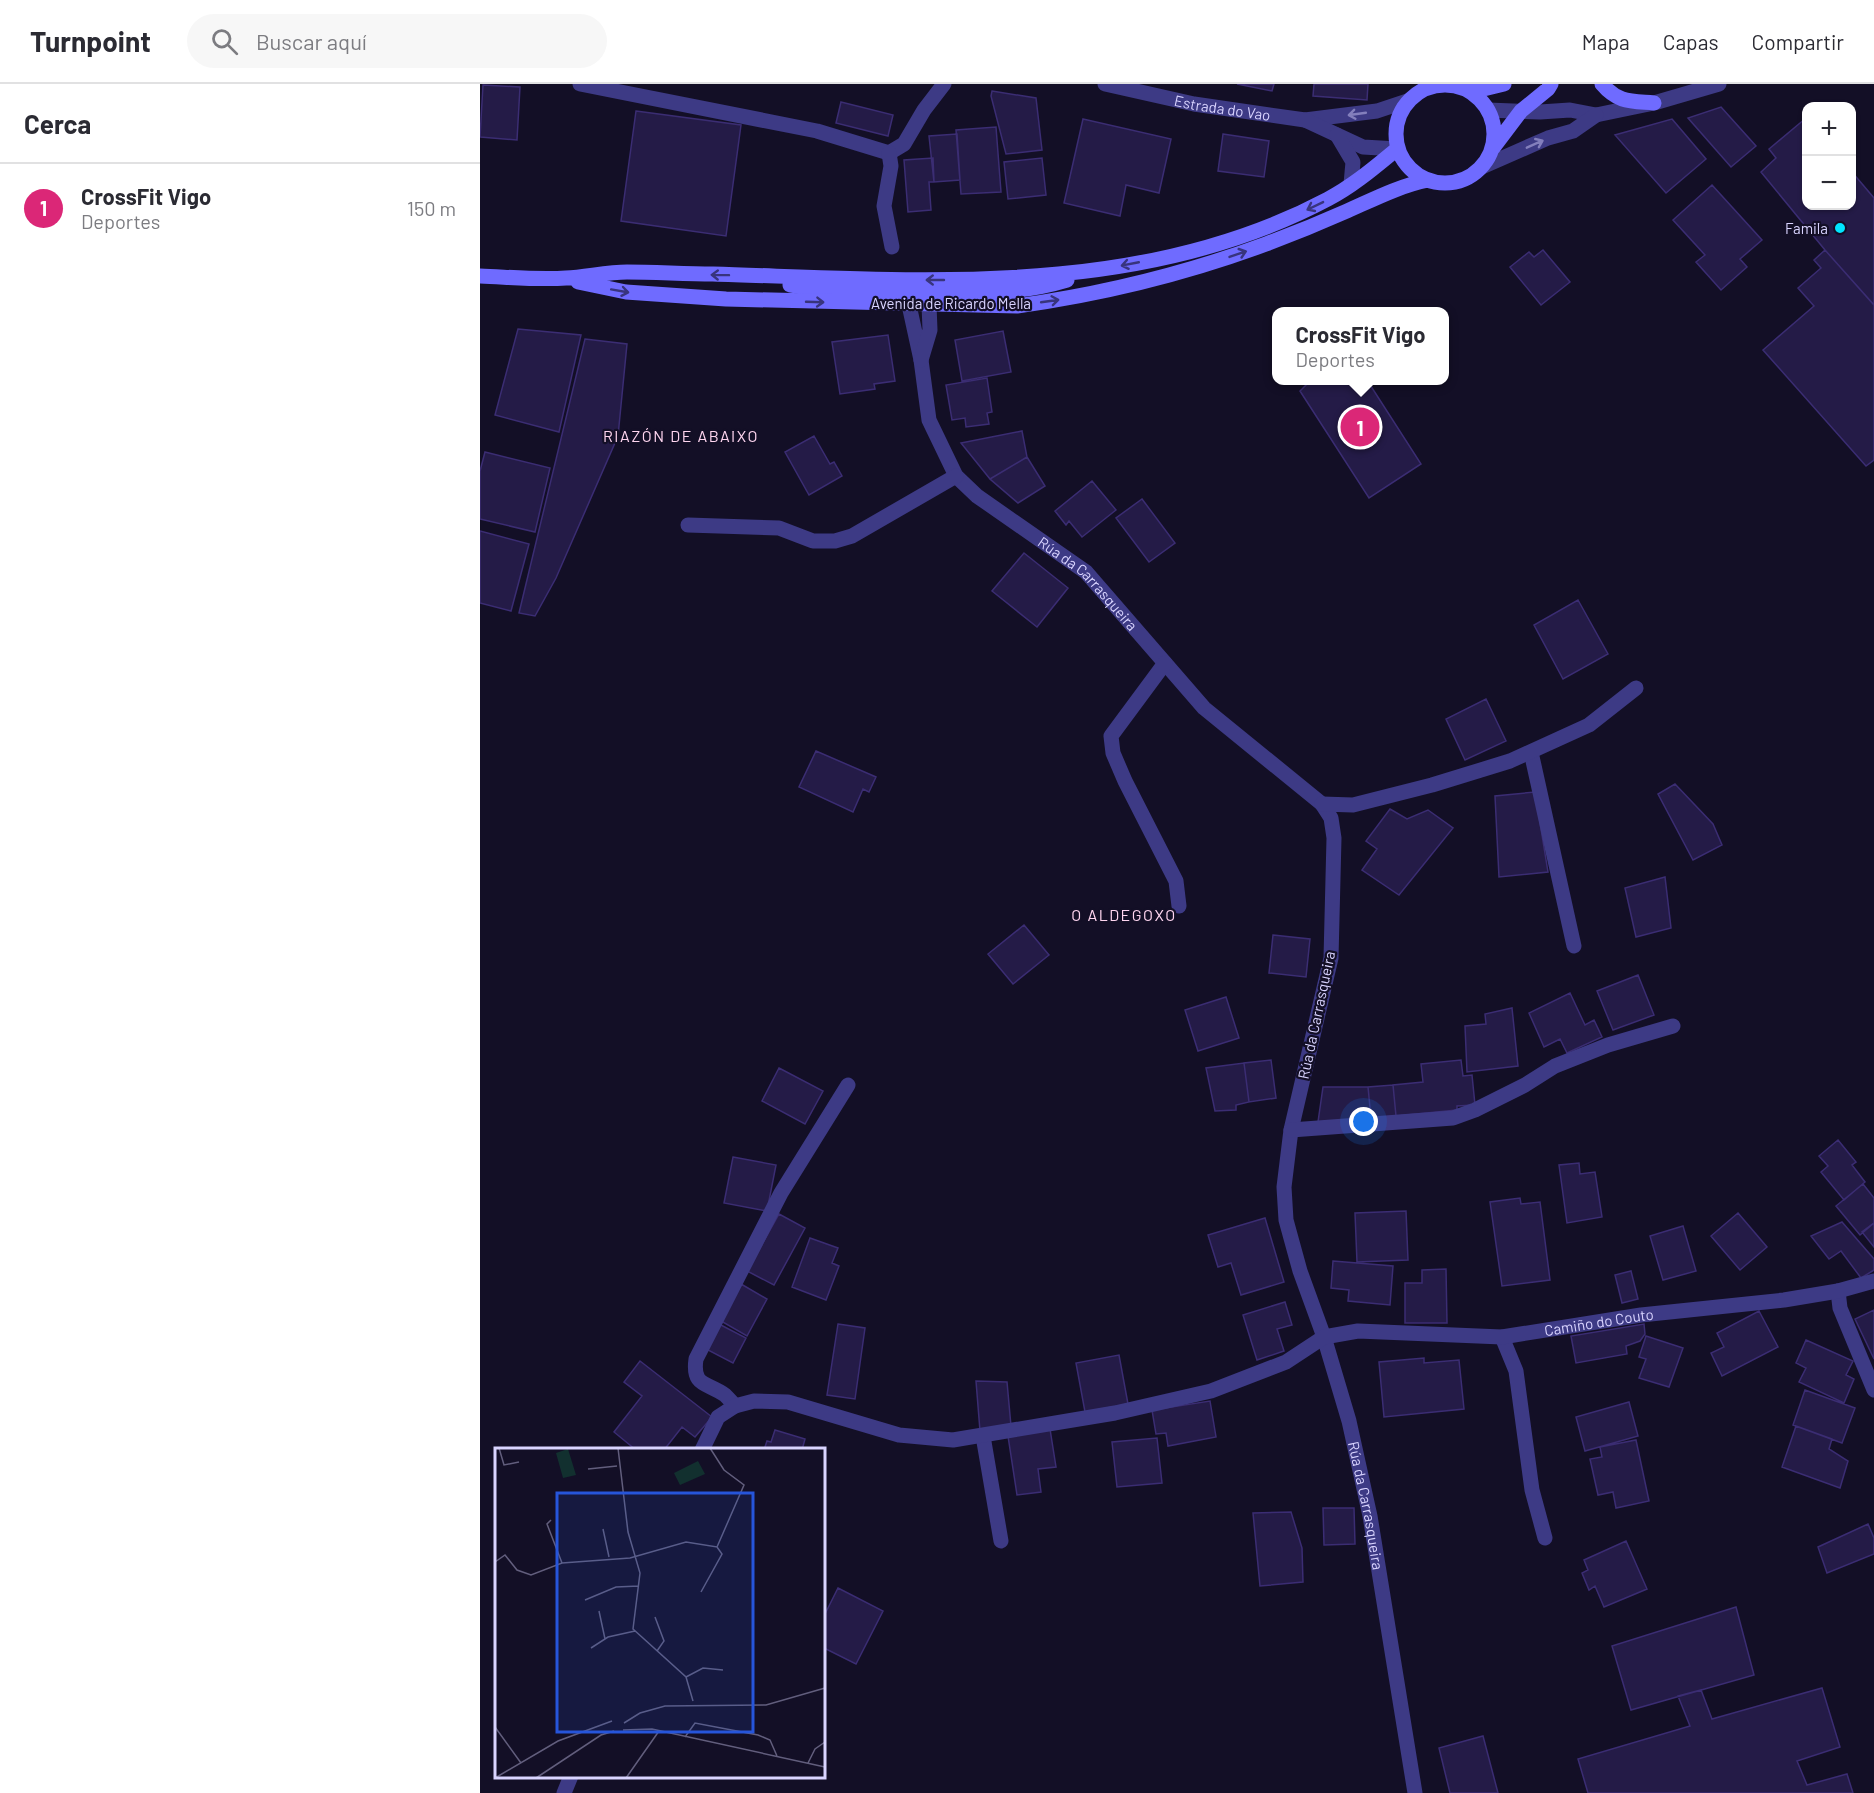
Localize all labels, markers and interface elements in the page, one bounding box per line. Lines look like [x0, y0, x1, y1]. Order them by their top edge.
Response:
search box [187, 14, 607, 68]
text: Turnpoint [30, 24, 151, 58]
icon: search [208, 25, 241, 58]
text: Buscar aquí [256, 28, 367, 54]
text: Mapa [1582, 29, 1630, 54]
text: Capas [1663, 29, 1719, 54]
text: Compartir [1752, 29, 1844, 54]
street label: Estrada do Vao [1173, 91, 1272, 124]
map controls [1802, 102, 1856, 210]
button: + [1802, 102, 1856, 156]
text: Cerca [24, 108, 91, 139]
one-way arrow [1348, 108, 1367, 119]
one-way arrow [1526, 137, 1544, 149]
button: − [1802, 156, 1856, 210]
text: CrossFit Vigo [81, 183, 211, 209]
text: 1 [40, 196, 47, 220]
text: 150 m [407, 196, 456, 220]
one-way arrow [1306, 200, 1324, 212]
text: Deportes [81, 209, 160, 233]
place label: Famila [1785, 219, 1828, 237]
marker: Famila [1833, 221, 1847, 235]
one-way arrow [1229, 247, 1247, 258]
one-way arrow [1120, 259, 1140, 270]
one-way arrow [710, 269, 730, 280]
one-way arrow [926, 274, 946, 286]
one-way arrow [610, 285, 629, 296]
street label: Avenida de Ricardo Mella [871, 294, 1031, 312]
one-way arrow [804, 296, 824, 308]
one-way arrow [1039, 296, 1059, 307]
popup [1272, 307, 1449, 385]
text: CrossFit Vigo [1295, 321, 1426, 347]
text: Deportes [1295, 347, 1375, 371]
pin: 1 [1340, 404, 1380, 450]
district label: RIAZÓN DE ABAIXO [603, 426, 759, 445]
street label: Rúa da Carrasqueira [1035, 532, 1142, 634]
district label: O ALDEGOXO [1071, 905, 1177, 924]
street label: Rúa da Carrasqueira [1294, 949, 1338, 1081]
your location [1349, 1107, 1378, 1136]
street label: Camiño do Couto [1543, 1305, 1654, 1339]
street label: Rúa da Carrasqueira [1345, 1439, 1388, 1571]
inset map [495, 1448, 825, 1778]

